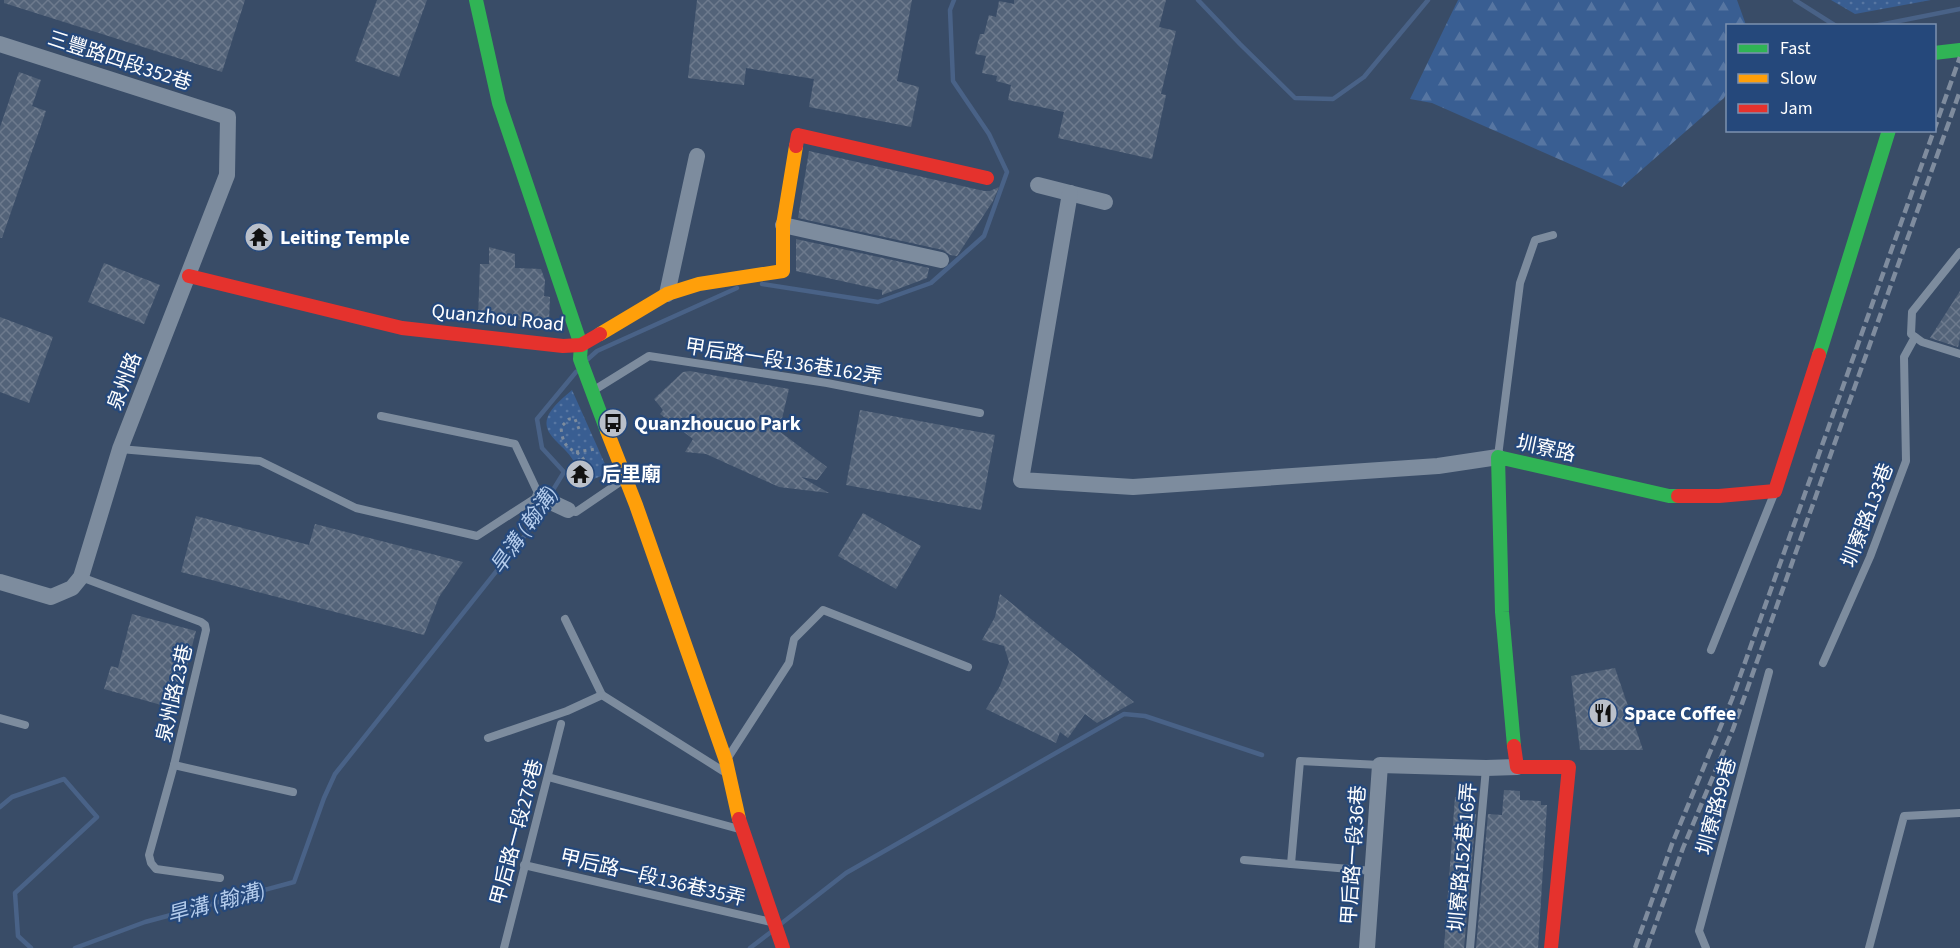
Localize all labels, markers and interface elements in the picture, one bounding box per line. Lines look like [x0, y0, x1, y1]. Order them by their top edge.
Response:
street label: 三豐路四段352巷 [44, 24, 195, 97]
legend [1726, 24, 1936, 132]
text: Fast [1780, 36, 1811, 61]
text: Slow [1780, 66, 1817, 91]
text: Jam [1780, 96, 1813, 121]
temple icon: Leiting Temple [243, 221, 275, 253]
place label: Leiting Temple [280, 224, 410, 252]
street label: Quanzhou Road [430, 297, 566, 339]
street label: 甲后路一段136巷162弄 [683, 333, 885, 391]
street label: 泉州路 [101, 348, 149, 414]
bus stop icon: Quanzhoucuo Park [597, 407, 629, 439]
place label: Quanzhoucuo Park [634, 410, 801, 438]
street label: 圳寮路 [1514, 429, 1578, 469]
temple icon: 后里廟 [564, 458, 596, 490]
street label: 圳寮路133巷 [1835, 459, 1901, 572]
place label: 后里廟 [601, 461, 661, 489]
water label: 旱溝 (翰溝) [483, 480, 565, 580]
street label: 泉州路23巷 [150, 641, 200, 745]
restaurant icon: Space Coffee [1587, 697, 1619, 729]
place label: Space Coffee [1624, 700, 1736, 728]
street label: 圳寮路99巷 [1691, 754, 1743, 858]
street label: 甲后路一段278巷 [484, 756, 550, 908]
street label: 圳寮路152巷16弄 [1443, 781, 1483, 933]
street label: 甲后路一段36巷 [1335, 784, 1373, 926]
street label: 甲后路一段136巷35弄 [557, 843, 748, 913]
water label: 旱溝 (翰溝) [164, 876, 268, 930]

